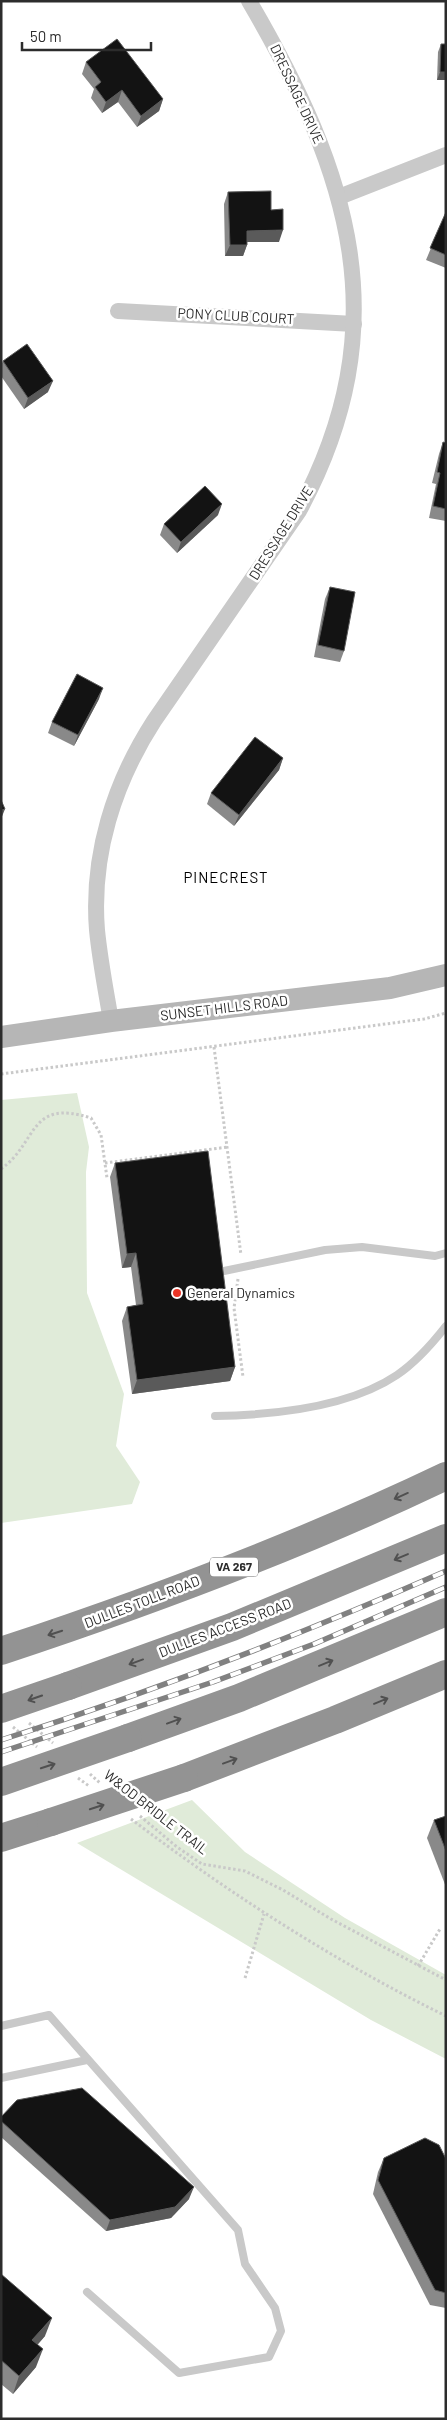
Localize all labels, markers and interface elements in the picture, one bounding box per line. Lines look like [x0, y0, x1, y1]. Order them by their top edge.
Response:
scale bar [22, 20, 151, 52]
text: 50 m [30, 27, 62, 45]
street label: DRESSAGE DRIVE [267, 41, 328, 146]
street label: PONY CLUB COURT [177, 304, 295, 327]
street label: DRESSAGE DRIVE [245, 483, 316, 583]
district label: PINECREST [183, 868, 269, 886]
street label: SUNSET HILLS ROAD [159, 991, 289, 1024]
place label: General Dynamics [187, 1284, 295, 1301]
marker: General Dynamics [171, 1287, 183, 1299]
one-way arrow [394, 1492, 409, 1502]
one-way arrow [394, 1553, 409, 1563]
road number: VA 267 [210, 1558, 258, 1576]
street label: DULLES TOLL ROAD [82, 1572, 202, 1631]
street label: DULLES ACCESS ROAD [156, 1594, 293, 1661]
one-way arrow [48, 1629, 64, 1639]
one-way arrow [129, 1658, 144, 1667]
one-way arrow [318, 1658, 333, 1668]
one-way arrow [27, 1694, 43, 1703]
one-way arrow [373, 1696, 388, 1706]
one-way arrow [166, 1716, 181, 1725]
one-way arrow [221, 1756, 237, 1765]
one-way arrow [39, 1761, 55, 1771]
street label: W&OD BRIDLE TRAIL [101, 1766, 212, 1858]
one-way arrow [89, 1802, 105, 1811]

